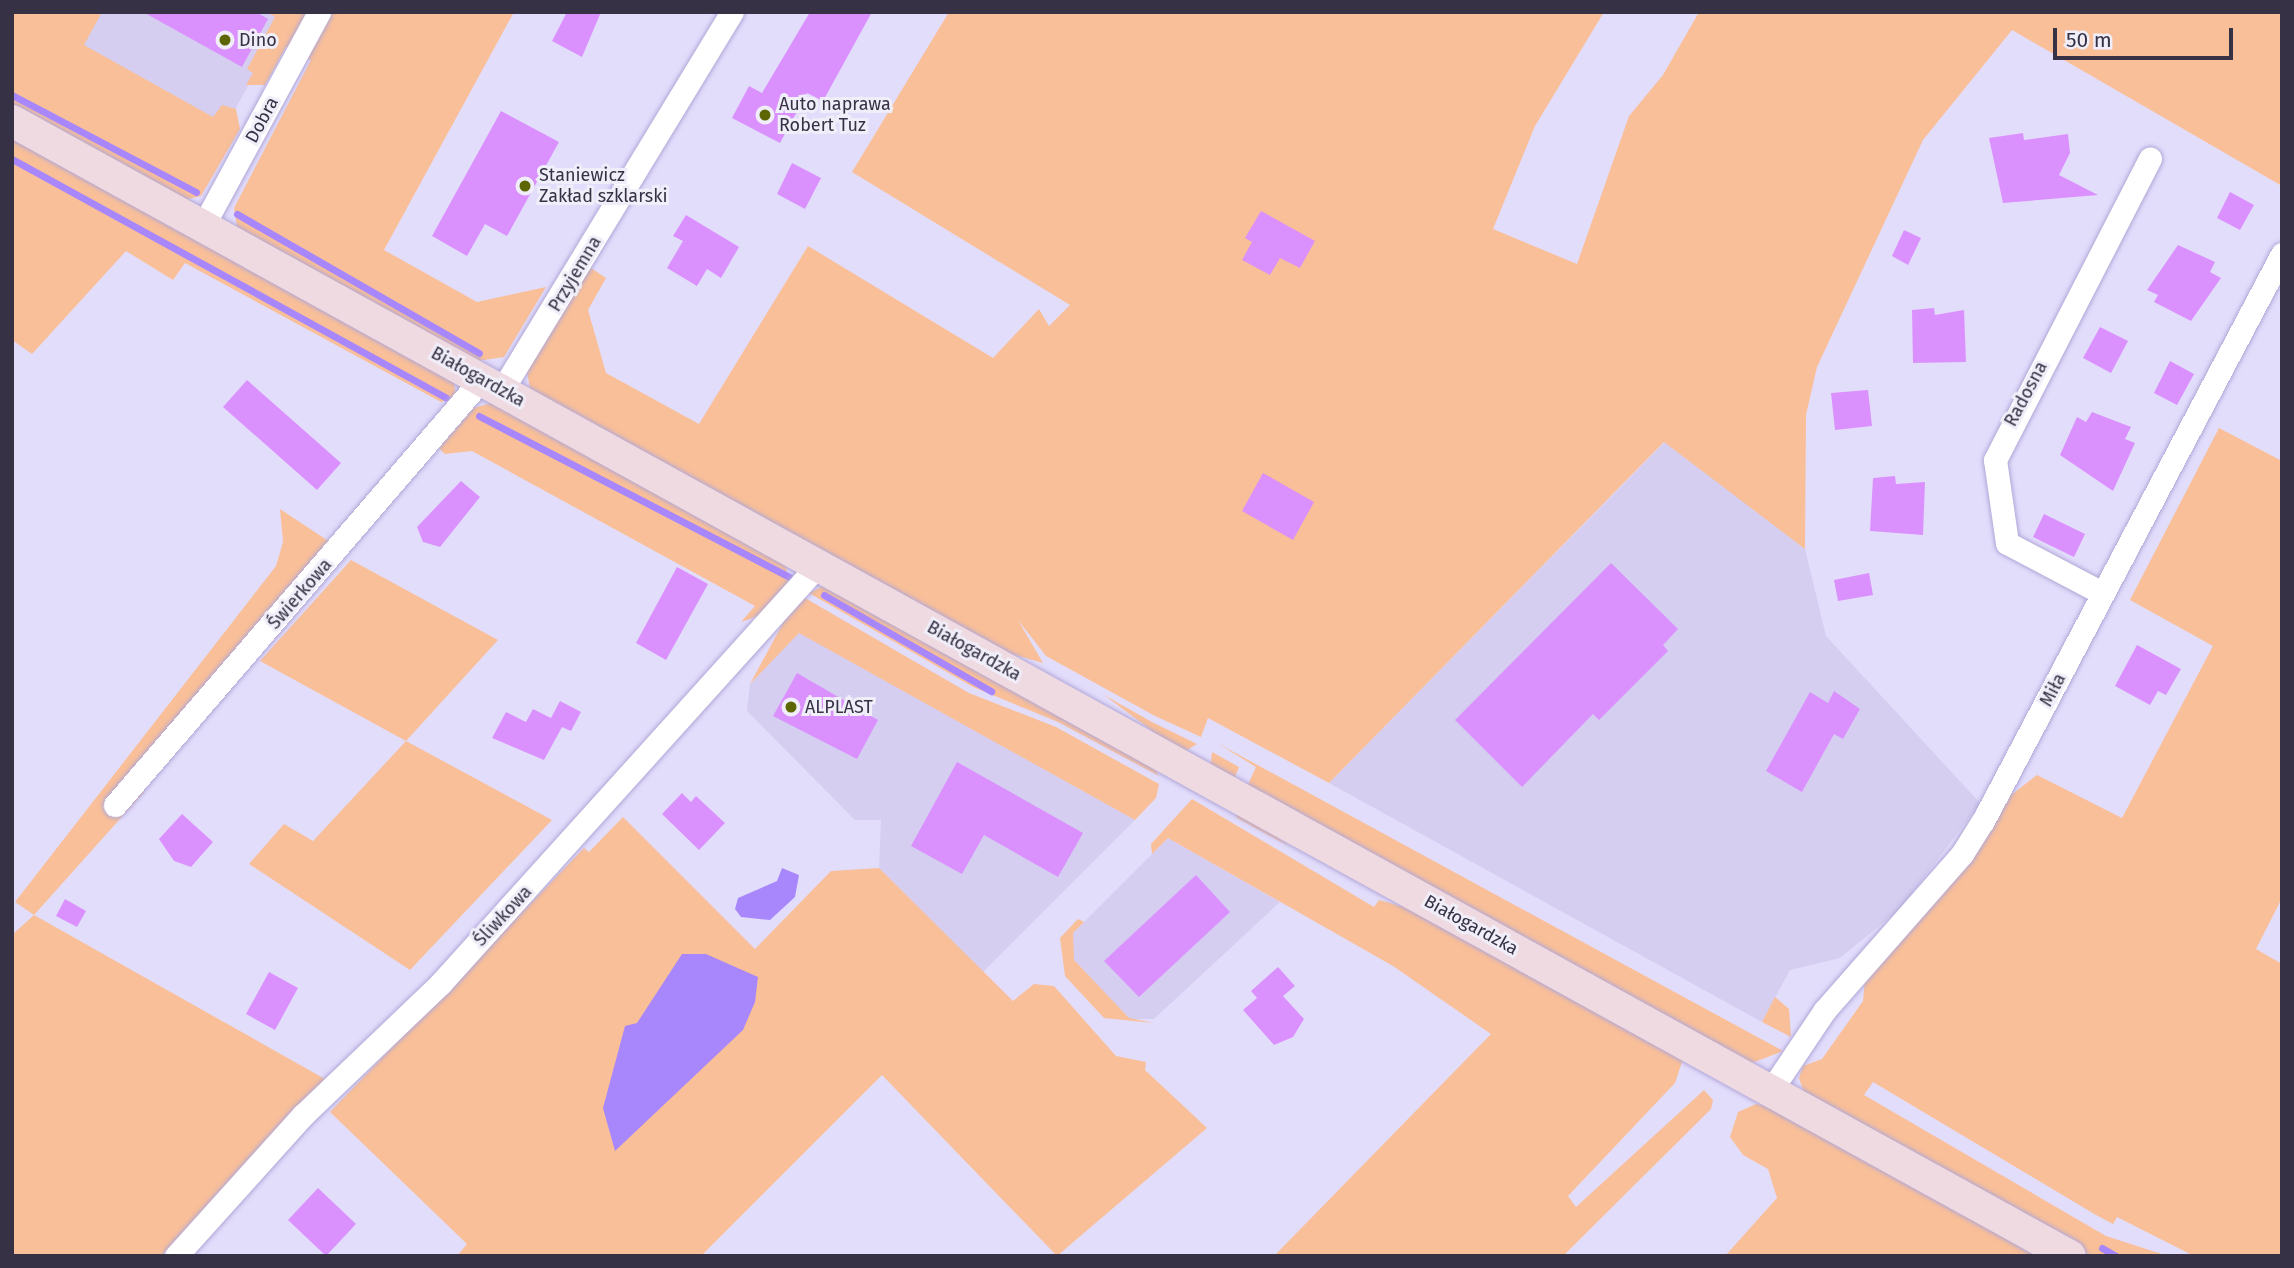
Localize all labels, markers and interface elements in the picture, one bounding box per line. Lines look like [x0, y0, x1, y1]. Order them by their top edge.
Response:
scale bar [2056, 14, 2236, 58]
text: 50 m [2066, 27, 2112, 53]
place label: Dino [239, 29, 277, 51]
marker: Dino [217, 32, 233, 48]
street label: Dobra [241, 93, 283, 147]
place label: Auto naprawa Robert Tuz [779, 94, 891, 136]
marker: Auto naprawa Robert Tuz [757, 107, 773, 123]
place label: Staniewicz Zakład szklarski [539, 165, 668, 208]
marker: Staniewicz Zakład szklarski [517, 178, 533, 194]
street label: Przyjemna [544, 232, 606, 316]
street label: Białogardzka [427, 342, 529, 412]
street label: Radosna [2000, 358, 2052, 430]
street label: Świerkowa [263, 554, 337, 634]
street label: Białogardzka [923, 616, 1025, 686]
street label: Miła [2035, 670, 2071, 710]
place label: ALPLAST [805, 696, 873, 718]
marker: ALPLAST [783, 699, 799, 715]
street label: Śliwkowa [469, 881, 537, 951]
street label: Białogardzka [1420, 890, 1522, 960]

